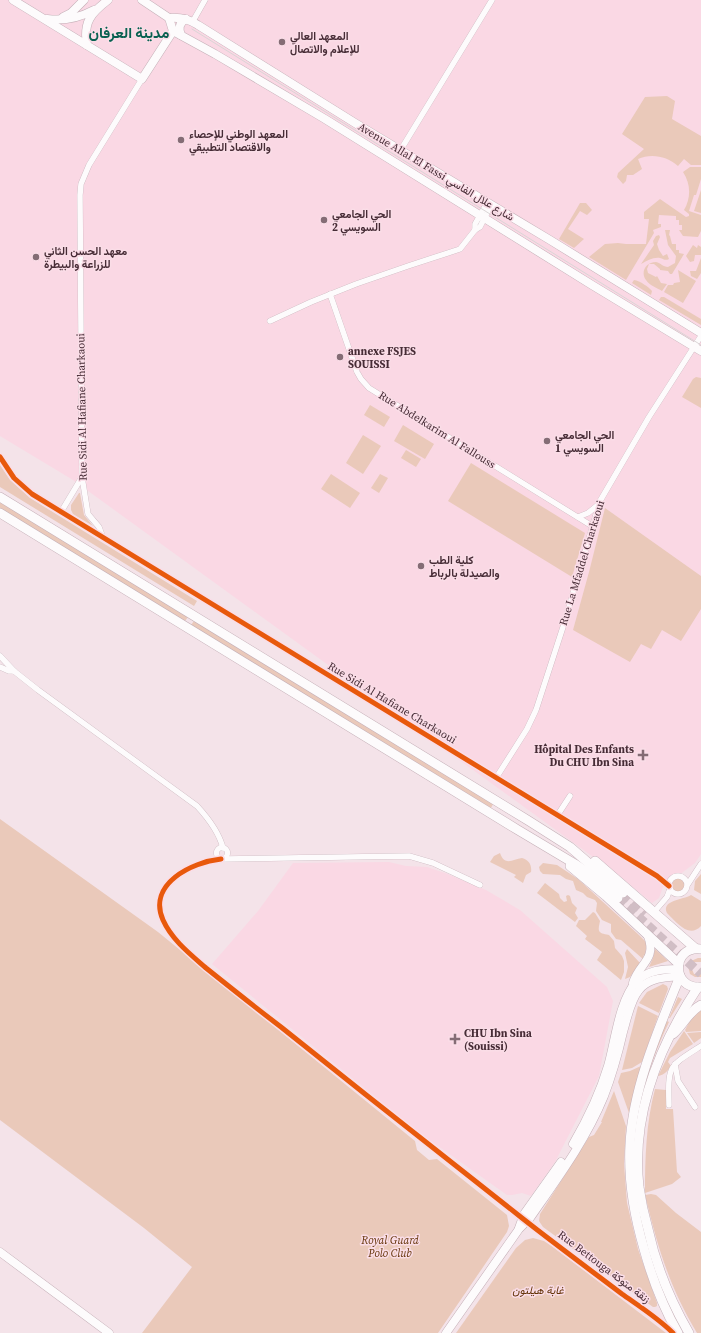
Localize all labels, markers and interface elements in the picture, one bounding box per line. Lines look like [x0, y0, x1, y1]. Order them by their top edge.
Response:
district label: مدينة العرفان [89, 22, 169, 43]
place label: المعهد العالي للإعلام والاتصال [290, 29, 359, 57]
marker: المعهد العالي للإعلام والاتصال [277, 37, 287, 47]
street label: Avenue Allal El Fassi شارع علال الفاسي [354, 119, 517, 227]
place label: المعهد الوطني للإحصاء والاقتصاد التطبيقي [189, 127, 288, 156]
marker: المعهد الوطني للإحصاء والاقتصاد التطبيقي [176, 135, 186, 145]
place label: الحي الجامعي السويسي 2 [332, 207, 392, 236]
marker: الحي الجامعي السويسي 2 [319, 215, 329, 225]
place label: معهد الحسن الثاني للزراعة والبيطرة [44, 244, 127, 272]
marker: معهد الحسن الثاني للزراعة والبيطرة [31, 252, 41, 262]
street label: Rue Sidi Al Hafiane Charkaoui [73, 333, 91, 481]
place label: annexe FSJES SOUISSI [348, 344, 416, 372]
marker: annexe FSJES SOUISSI [335, 352, 345, 362]
street label: Rue Abdelkarim Al Fallouss [376, 388, 499, 472]
place label: الحي الجامعي السويسي 1 [555, 428, 615, 457]
marker: الحي الجامعي السويسي 1 [542, 436, 552, 446]
street label: Rue La Mfaddel Charkaoui [556, 499, 608, 627]
place label: كلية الطب والصيدلة بالرباط [429, 553, 500, 581]
marker: كلية الطب والصيدلة بالرباط [416, 561, 426, 571]
street label: Rue Sidi Al Hafiane Charkaoui [325, 659, 459, 747]
place label: Hôpital Des Enfants Du CHU Ibn Sina [534, 742, 634, 770]
marker: Hôpital Des Enfants Du CHU Ibn Sina [637, 749, 649, 761]
place label: CHU Ibn Sina (Souissi) [464, 1026, 532, 1054]
marker: CHU Ibn Sina (Souissi) [449, 1033, 461, 1045]
street label: Rue Bettouga زنقة متوكة [555, 1227, 654, 1307]
park label: Royal Guard Polo Club [360, 1233, 419, 1261]
park label: غابة هيلتون [512, 1283, 564, 1298]

